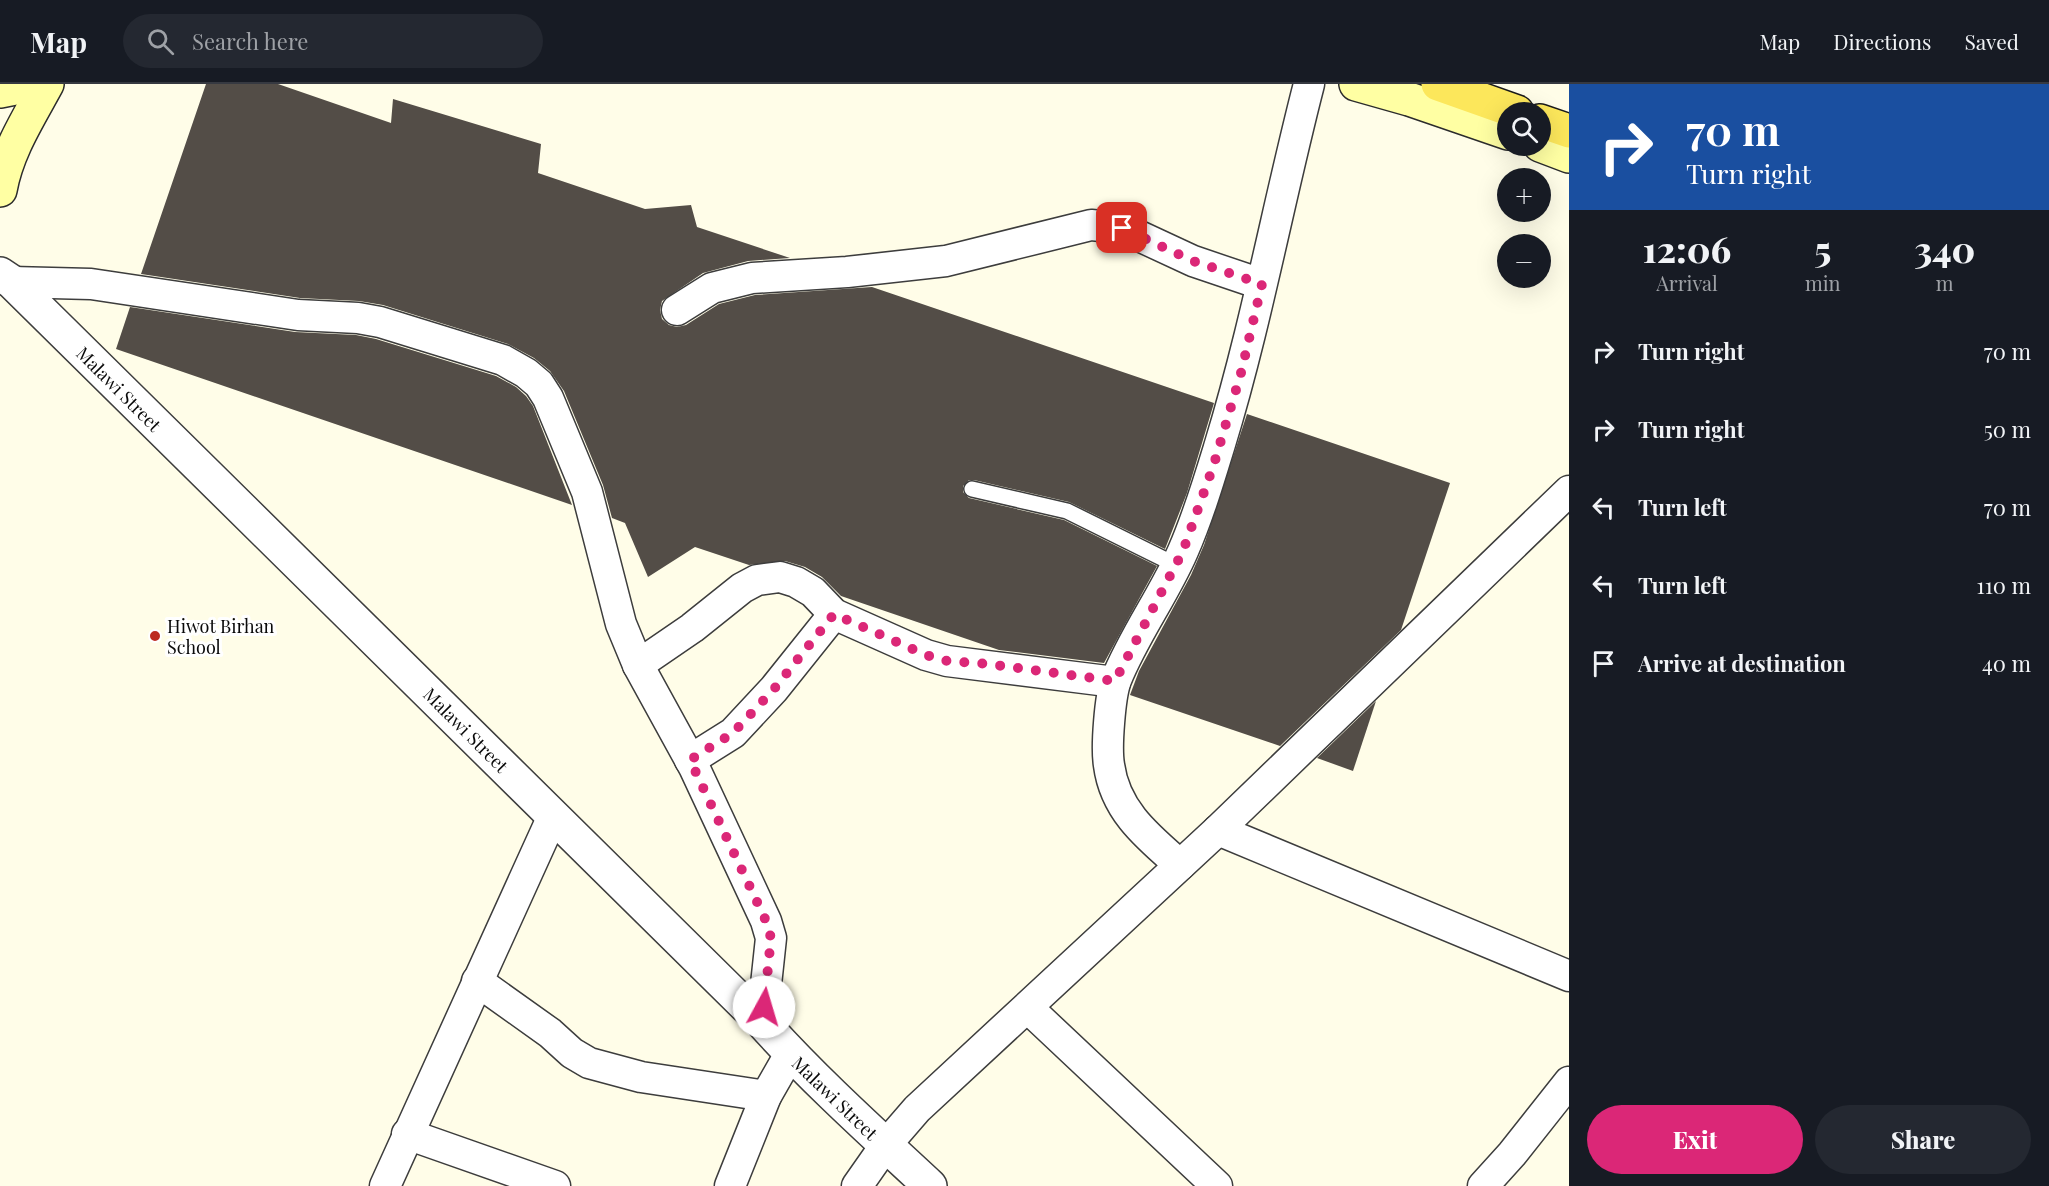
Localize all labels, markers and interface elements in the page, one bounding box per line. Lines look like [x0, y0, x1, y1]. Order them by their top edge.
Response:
search box [123, 14, 543, 68]
text: Map [30, 23, 87, 60]
icon: search [144, 25, 177, 58]
text: Search here [192, 26, 308, 56]
text: Map [1759, 27, 1800, 55]
text: Directions [1833, 27, 1931, 55]
text: Saved [1964, 27, 2019, 55]
text: 70 m [1686, 101, 1780, 157]
map controls [1497, 102, 1551, 288]
button: search [1497, 102, 1551, 156]
icon: right [1587, 108, 1665, 186]
text: Turn right [1686, 155, 1811, 191]
button: + [1497, 168, 1551, 222]
pin [1096, 202, 1147, 253]
icon: arrive [1105, 211, 1138, 244]
text: 12:06 [1643, 224, 1731, 272]
text: 5 [1814, 224, 1831, 272]
text: 340 [1914, 224, 1975, 272]
button: − [1497, 234, 1551, 288]
text: Arrival [1656, 269, 1718, 296]
text: min [1805, 269, 1840, 296]
text: m [1936, 269, 1954, 296]
icon: right [1587, 335, 1620, 368]
text: Turn right [1638, 336, 1744, 366]
text: 70 m [1984, 336, 2031, 366]
street label: Malawi Street [71, 341, 167, 437]
icon: right [1587, 413, 1620, 446]
text: Turn right [1638, 414, 1744, 444]
text: 50 m [1984, 414, 2031, 444]
icon: left [1587, 491, 1620, 524]
text: Turn left [1638, 492, 1727, 522]
text: 70 m [1984, 492, 2031, 522]
icon: left [1587, 569, 1620, 602]
text: Turn left [1638, 570, 1727, 600]
text: 110 m [1977, 570, 2031, 600]
place label: Hiwot Birhan School [167, 614, 275, 659]
marker: Hiwot Birhan School [148, 629, 162, 643]
icon: arrive [1587, 647, 1620, 680]
text: Arrive at destination [1638, 648, 1846, 678]
text: 40 m [1982, 648, 2031, 678]
street label: Malawi Street [418, 682, 514, 778]
position arrow [732, 975, 796, 1039]
street label: Malawi Street [787, 1051, 884, 1145]
button: Exit [1587, 1105, 1803, 1174]
button: Share [1815, 1105, 2031, 1174]

